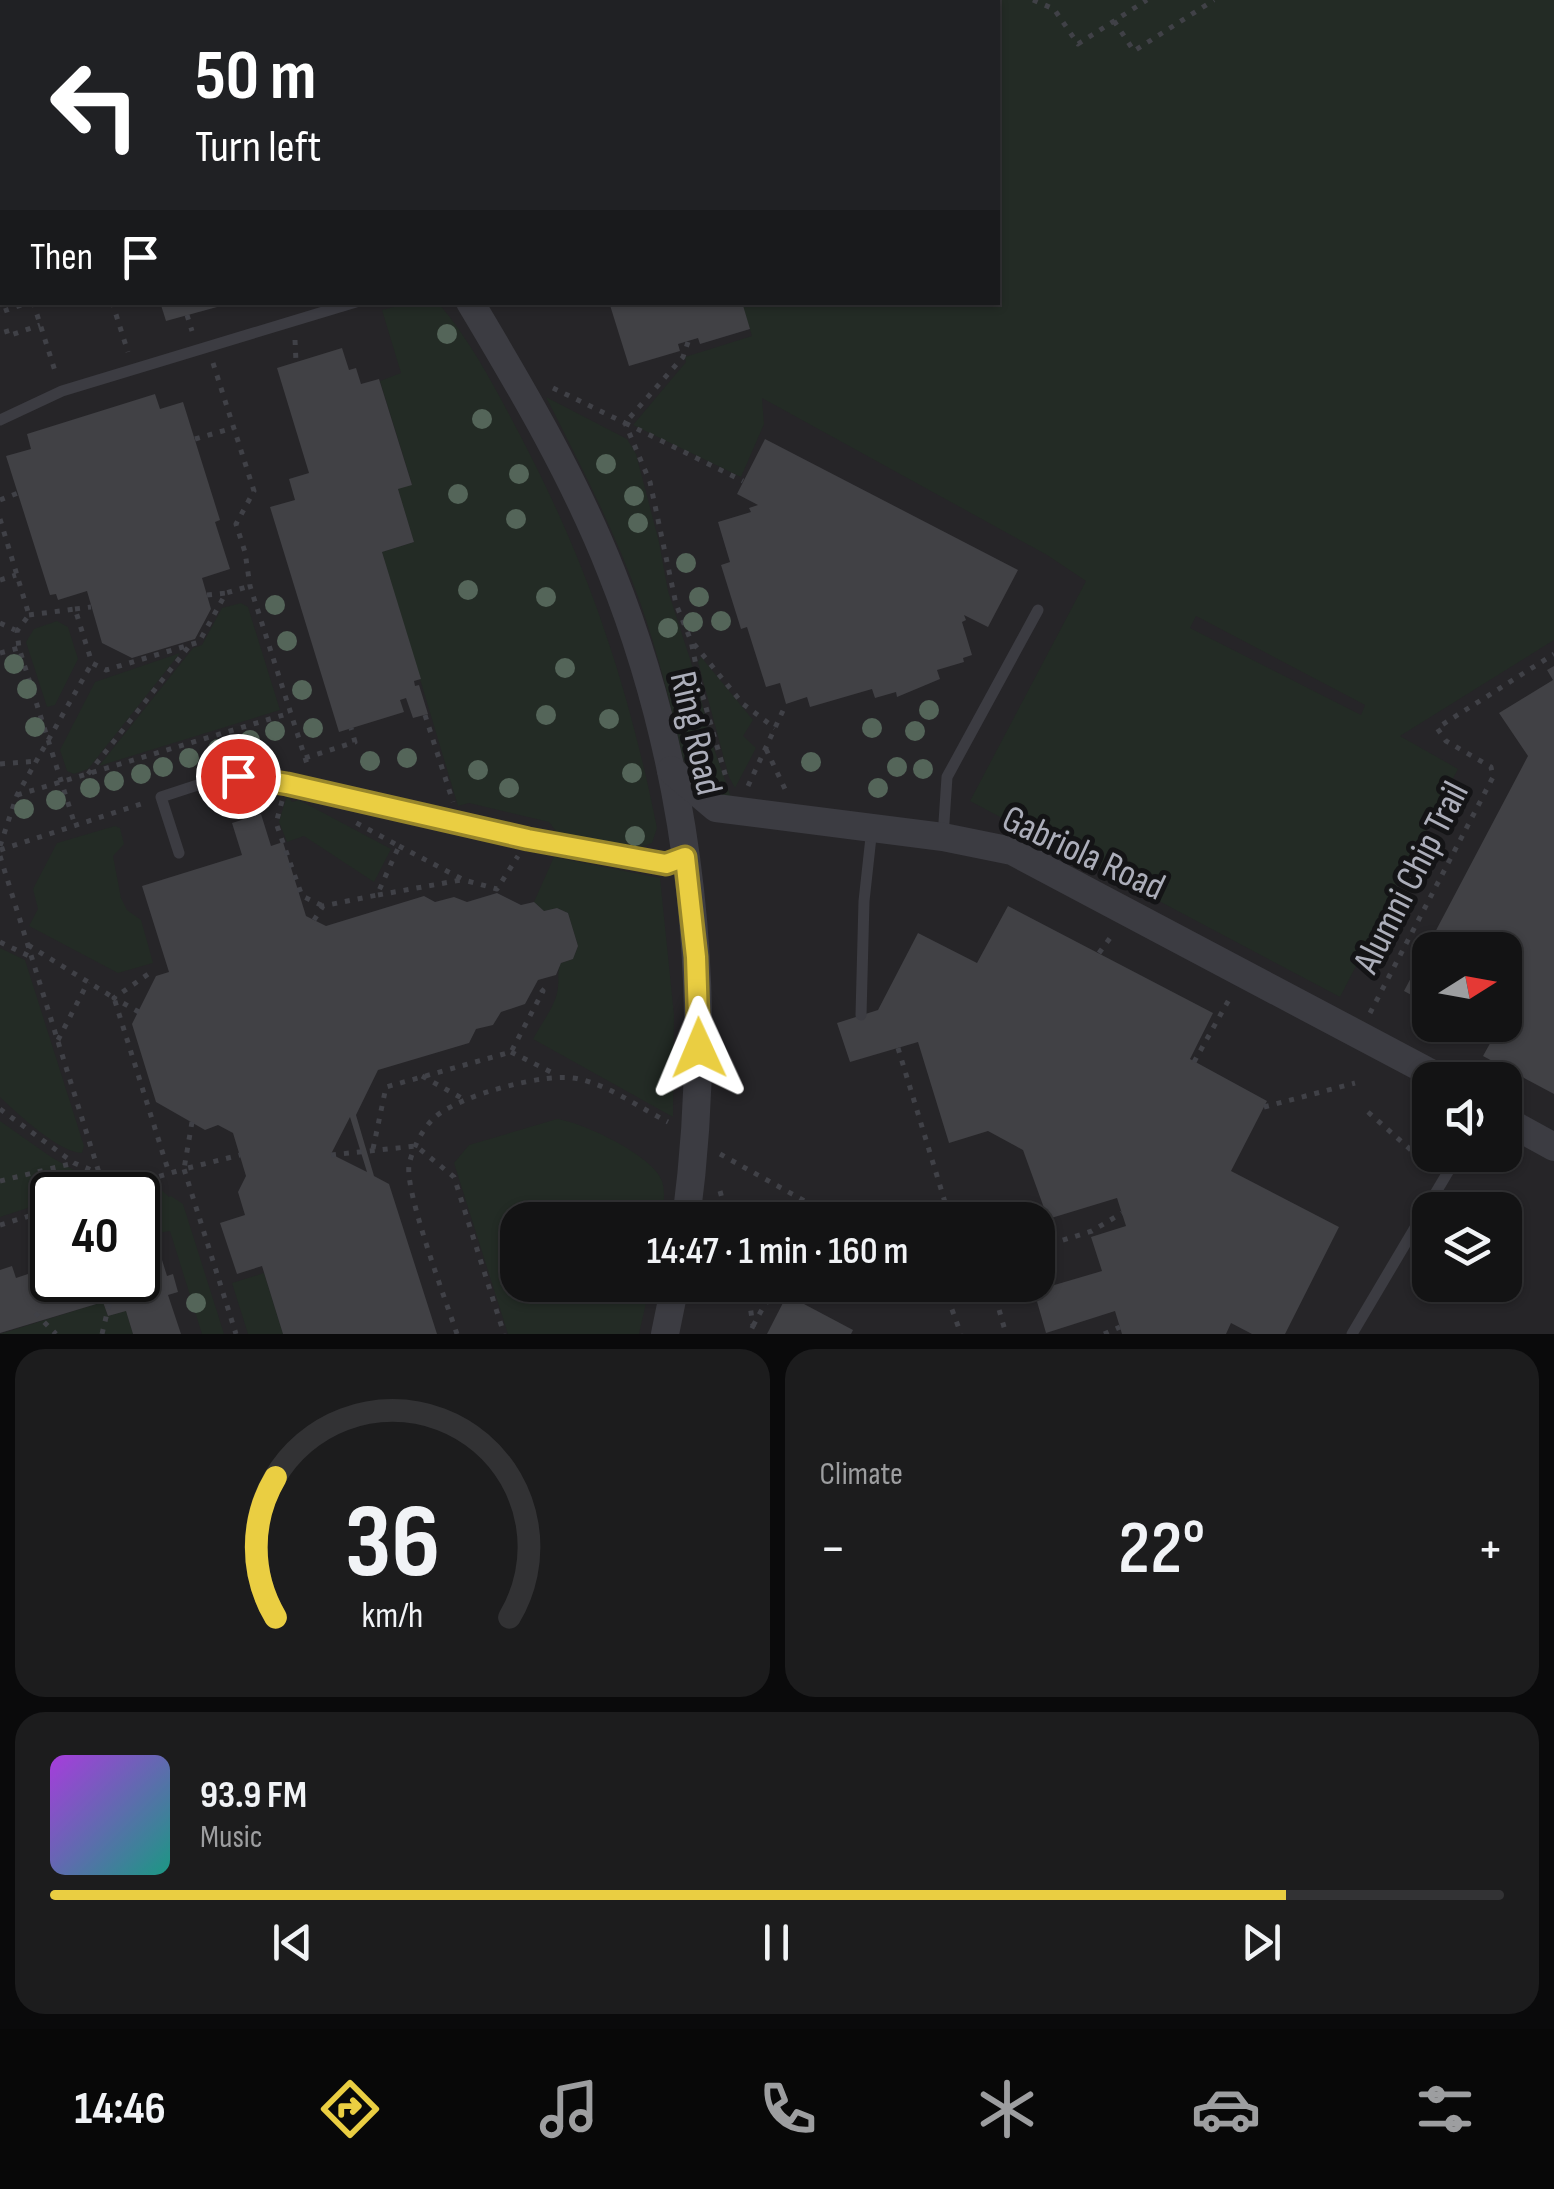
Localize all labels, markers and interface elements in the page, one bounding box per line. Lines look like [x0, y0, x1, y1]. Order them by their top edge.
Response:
text: 50 m [195, 35, 316, 119]
icon: left [30, 40, 160, 170]
text: Turn left [195, 120, 321, 175]
icon: arrive [113, 230, 168, 285]
text: Then [30, 235, 93, 280]
street label: Ring Road [660, 667, 732, 799]
pin [196, 734, 281, 819]
icon: arrive [211, 749, 266, 804]
street label: Alumni Chip Trail [1343, 774, 1479, 982]
street label: Gabriola Road [995, 796, 1172, 911]
north arrow [1412, 932, 1522, 1042]
map controls [1412, 932, 1522, 1302]
position arrow [647, 996, 751, 1100]
button: sound [1412, 1062, 1522, 1172]
speed limit sign: 40 [30, 1172, 160, 1302]
button: layers [1412, 1192, 1522, 1302]
text: 14:47 · 1 min · 160 m [647, 1229, 908, 1274]
text: Climate [820, 1455, 903, 1494]
text: 36 [344, 1481, 440, 1606]
text: 22° [1118, 1504, 1205, 1595]
text: − [820, 1516, 846, 1583]
text: + [1477, 1516, 1504, 1583]
text: km/h [361, 1595, 423, 1638]
text: 93.9 FM [200, 1773, 307, 1818]
text: Music [200, 1818, 263, 1857]
icon: previous [265, 1915, 320, 1970]
icon: pause [749, 1915, 804, 1970]
icon: next [1234, 1915, 1289, 1970]
icon: directions [315, 2074, 385, 2144]
icon: music [534, 2074, 604, 2144]
icon: phone [753, 2074, 823, 2144]
icon: climate [972, 2074, 1042, 2144]
icon: car [1191, 2074, 1261, 2144]
icon: filters [1410, 2074, 1480, 2144]
text: 14:46 [74, 2082, 166, 2137]

